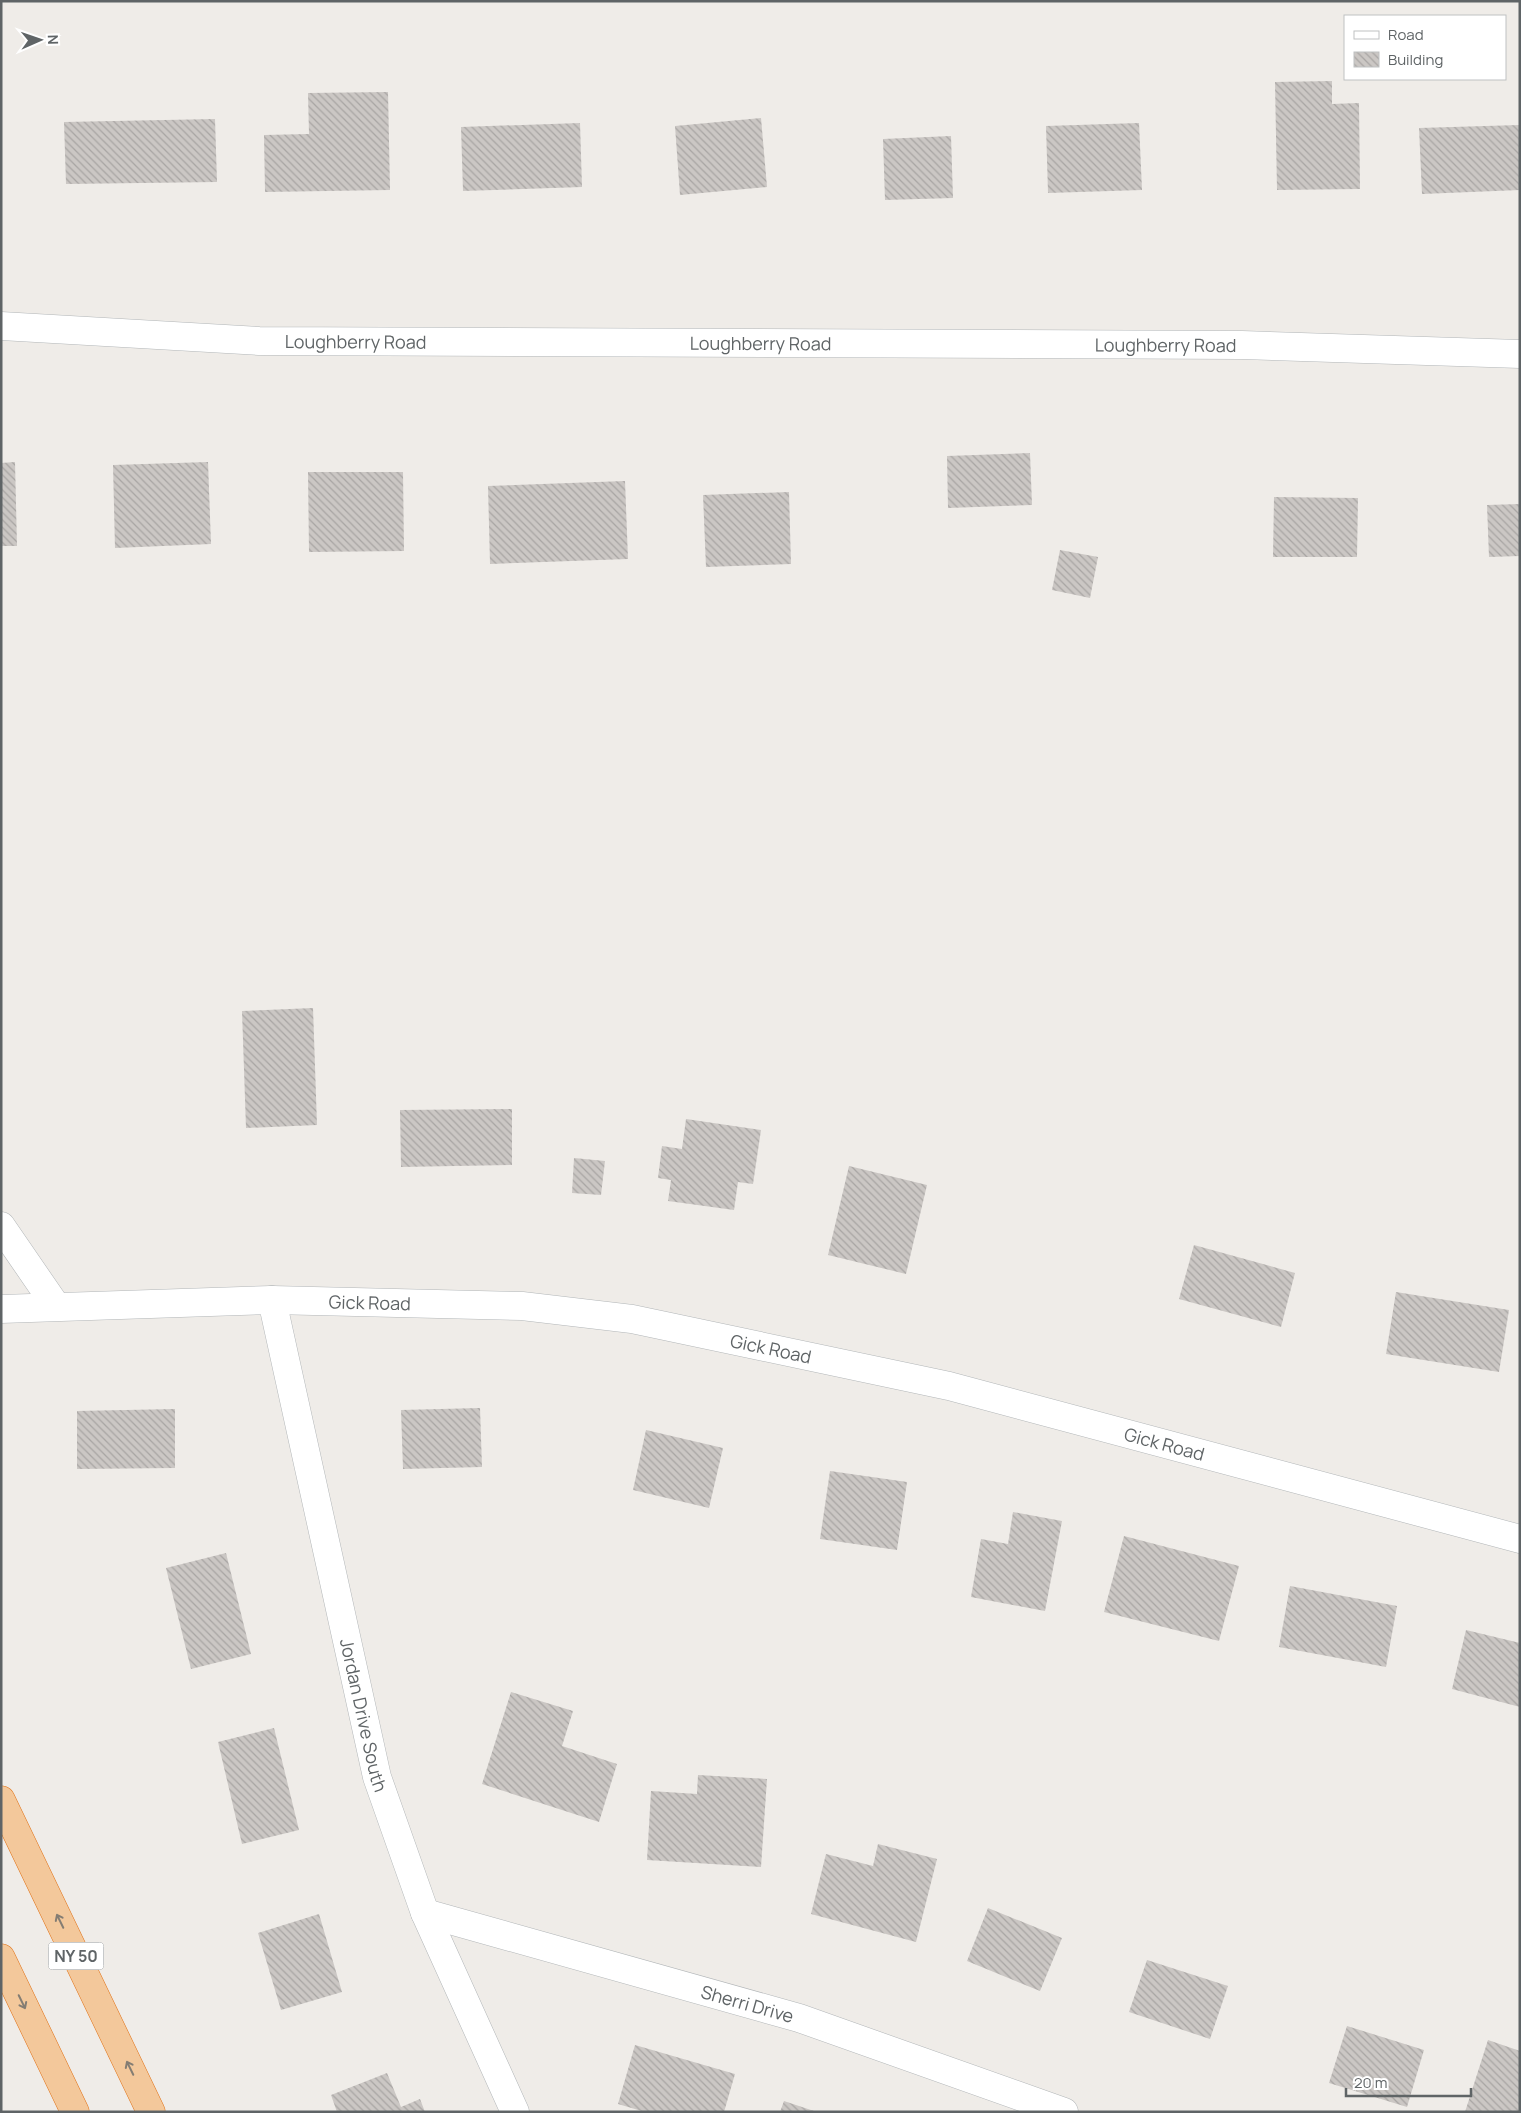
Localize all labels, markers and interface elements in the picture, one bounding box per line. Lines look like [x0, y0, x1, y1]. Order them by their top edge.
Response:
north arrow [15, 15, 65, 65]
legend [1344, 15, 1506, 80]
text: Road [1388, 24, 1424, 45]
text: N [44, 34, 63, 45]
text: Building [1388, 49, 1443, 70]
street label: Loughberry Road [285, 329, 427, 354]
street label: Loughberry Road [690, 331, 831, 355]
street label: Loughberry Road [1095, 332, 1236, 357]
street label: Gick Road [328, 1289, 411, 1315]
street label: Gick Road [728, 1328, 814, 1369]
street label: Gick Road [1122, 1422, 1207, 1466]
street label: Jordan Drive South [335, 1636, 393, 1795]
one-way arrow [54, 1914, 64, 1929]
road number: NY 50 [48, 1942, 104, 1970]
street label: Sherri Drive [698, 1979, 797, 2028]
one-way arrow [18, 1994, 28, 2009]
one-way arrow [125, 2061, 134, 2076]
scale bar [1346, 2066, 1471, 2098]
text: 20 m [1354, 2072, 1387, 2093]

